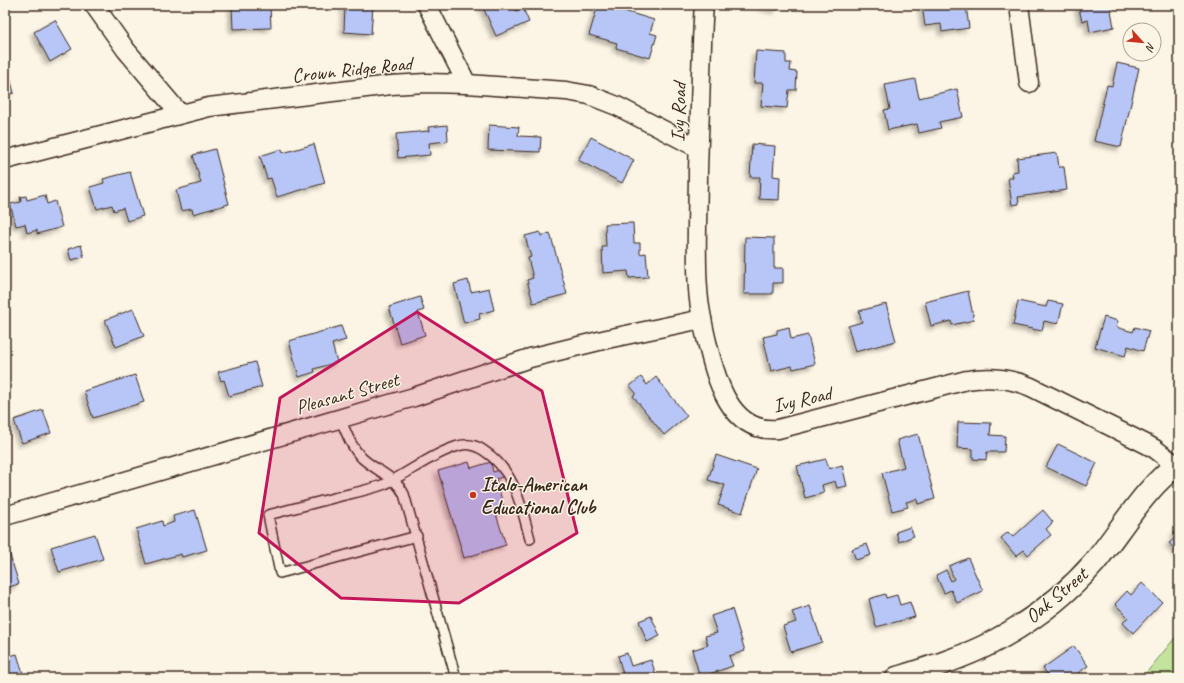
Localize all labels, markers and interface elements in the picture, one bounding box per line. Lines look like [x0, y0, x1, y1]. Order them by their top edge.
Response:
north arrow [1122, 22, 1162, 62]
text: N [1142, 40, 1159, 55]
street label: Crown Ridge Road [291, 50, 416, 88]
street label: Ivy Road [665, 79, 692, 142]
street label: Pleasant Street [293, 366, 404, 420]
street label: Ivy Road [770, 380, 837, 418]
place label: Italo-American Educational Club [481, 472, 597, 520]
marker: Italo-American Educational Club [468, 490, 478, 500]
street label: Oak Street [1020, 561, 1095, 629]

